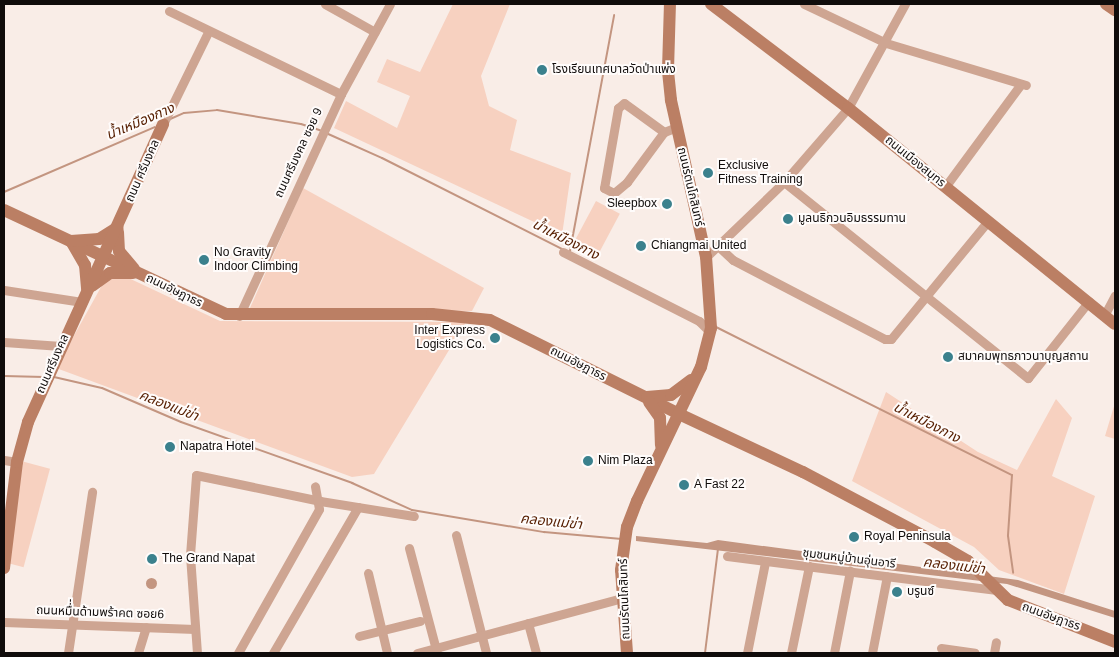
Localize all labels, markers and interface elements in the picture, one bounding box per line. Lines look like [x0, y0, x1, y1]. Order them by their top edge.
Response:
place label: โรงเรียนเทศบาลวัดป่าแพ่ง [552, 63, 676, 77]
marker: โรงเรียนเทศบาลวัดป่าแพ่ง [536, 64, 548, 76]
water label: น้ำเหมืองกาง [103, 99, 177, 143]
street label: ถนนศรีมงคล ซอย 9 [272, 106, 326, 200]
street label: ถนนเมืองสมุทร [882, 133, 948, 191]
street label: ถนน ศรีมงคล [123, 138, 163, 204]
street label: ถนนรัตนโกสินทร์ [674, 146, 706, 228]
place label: Exclusive Fitness Training [718, 159, 803, 187]
marker: Exclusive Fitness Training [702, 167, 714, 179]
place label: Sleepbox [607, 197, 657, 211]
marker: Sleepbox [661, 198, 673, 210]
place label: มูลนธิกวนอิมธรรมทาน [798, 212, 906, 226]
marker: มูลนธิกวนอิมธรรมทาน [782, 213, 794, 225]
water label: น้ำเหมืองกาง [530, 215, 602, 263]
place label: Chiangmai United [651, 239, 746, 253]
marker: Chiangmai United [635, 240, 647, 252]
place label: No Gravity Indoor Climbing [214, 246, 298, 274]
marker: No Gravity Indoor Climbing [198, 254, 210, 266]
street label: ถนนอัษฎาธร [143, 271, 205, 311]
place label: Inter Express Logistics Co. [414, 324, 485, 352]
street label: ถนนศรีมงคล [34, 332, 72, 396]
marker: Inter Express Logistics Co. [489, 332, 501, 344]
street label: ถนนอัษฎาธร [548, 344, 608, 384]
place label: สมาคมพุทธภาวนาบุญสถาน [958, 350, 1089, 364]
marker: สมาคมพุทธภาวนาบุญสถาน [942, 351, 954, 363]
water label: คลองแม่ข่า [137, 386, 201, 424]
water label: น้ำเหมืองกาง [891, 398, 963, 446]
place label: Napatra Hotel [180, 440, 254, 454]
marker: Napatra Hotel [164, 441, 176, 453]
place label: Nim Plaza [598, 454, 653, 468]
marker: Nim Plaza [582, 455, 594, 467]
place label: A Fast 22 [694, 478, 745, 492]
marker: A Fast 22 [678, 479, 690, 491]
water label: คลองแม่ข่า [519, 509, 583, 533]
place label: Royal Peninsula [864, 530, 951, 544]
marker: Royal Peninsula [848, 531, 860, 543]
street label: ชุมชนหมู่บ้านอุ่นอารี [802, 546, 896, 572]
place label: The Grand Napat [162, 552, 255, 566]
marker: The Grand Napat [146, 553, 158, 565]
water label: คลองแม่ข่า [922, 553, 986, 577]
street label: ถนนรัตนโกสินทร์ [616, 558, 634, 640]
place label: บรูนซ์ [907, 585, 934, 599]
marker: บรูนซ์ [891, 586, 903, 598]
street label: ถนนอัษฎาธร [1020, 600, 1082, 634]
street label: ถนนหมื่่นด้ามพร้าคต ซอย6 [36, 604, 164, 622]

